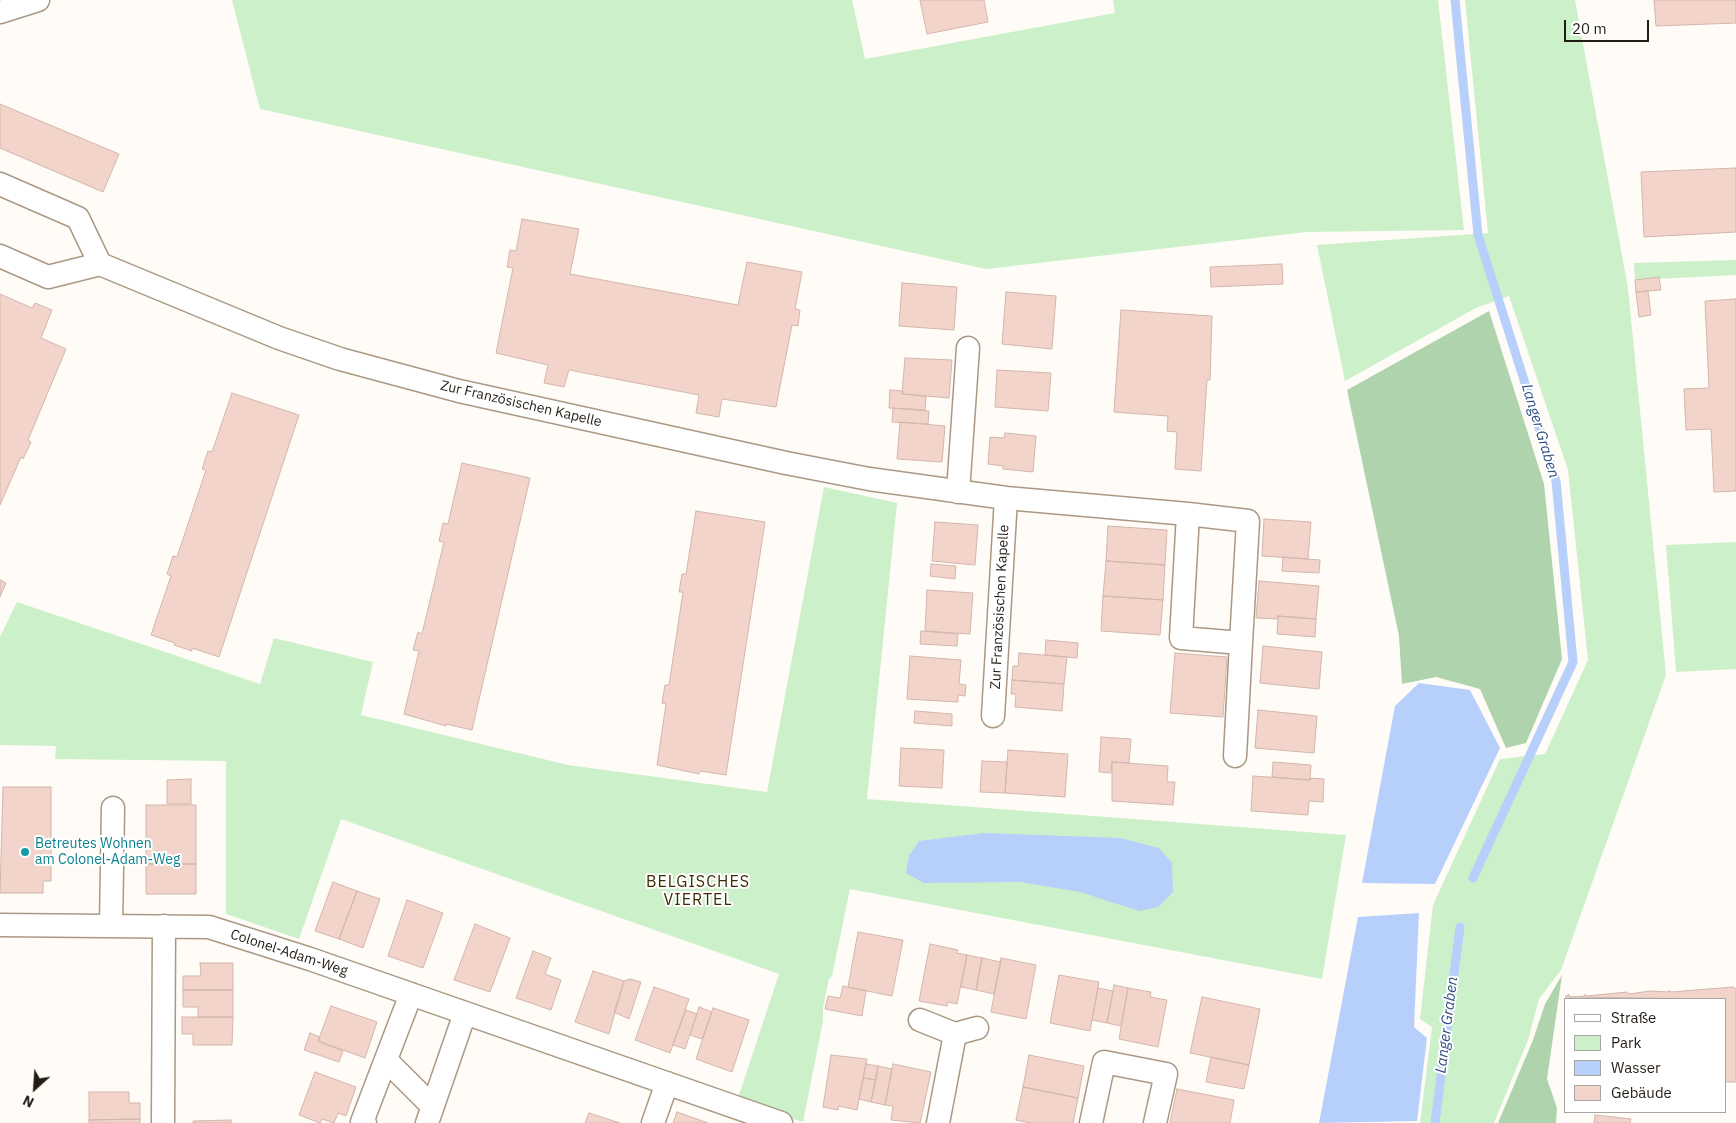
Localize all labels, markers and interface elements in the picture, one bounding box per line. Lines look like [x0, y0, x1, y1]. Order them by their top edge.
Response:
scale bar [1566, 10, 1651, 42]
text: 20 m [1572, 19, 1607, 38]
street label: Zur Französischen Kapelle [439, 377, 603, 431]
water label: Langer Graben [1517, 382, 1563, 480]
street label: Zur Französischen Kapelle [987, 524, 1013, 690]
place label: Betreutes Wohnen am Colonel-Adam-Weg [35, 836, 180, 869]
marker: Betreutes Wohnen am Colonel-Adam-Weg [19, 846, 31, 858]
district label: BELGISCHES VIERTEL [645, 872, 751, 910]
street label: Colonel-Adam-Weg [228, 926, 350, 980]
water label: Langer Graben [1432, 976, 1462, 1074]
legend [1564, 998, 1726, 1113]
text: Straße [1611, 1008, 1656, 1027]
text: Park [1611, 1033, 1641, 1052]
text: Wasser [1611, 1058, 1661, 1077]
north arrow [10, 1063, 60, 1113]
text: Gebäude [1611, 1083, 1672, 1102]
text: N [20, 1091, 37, 1112]

